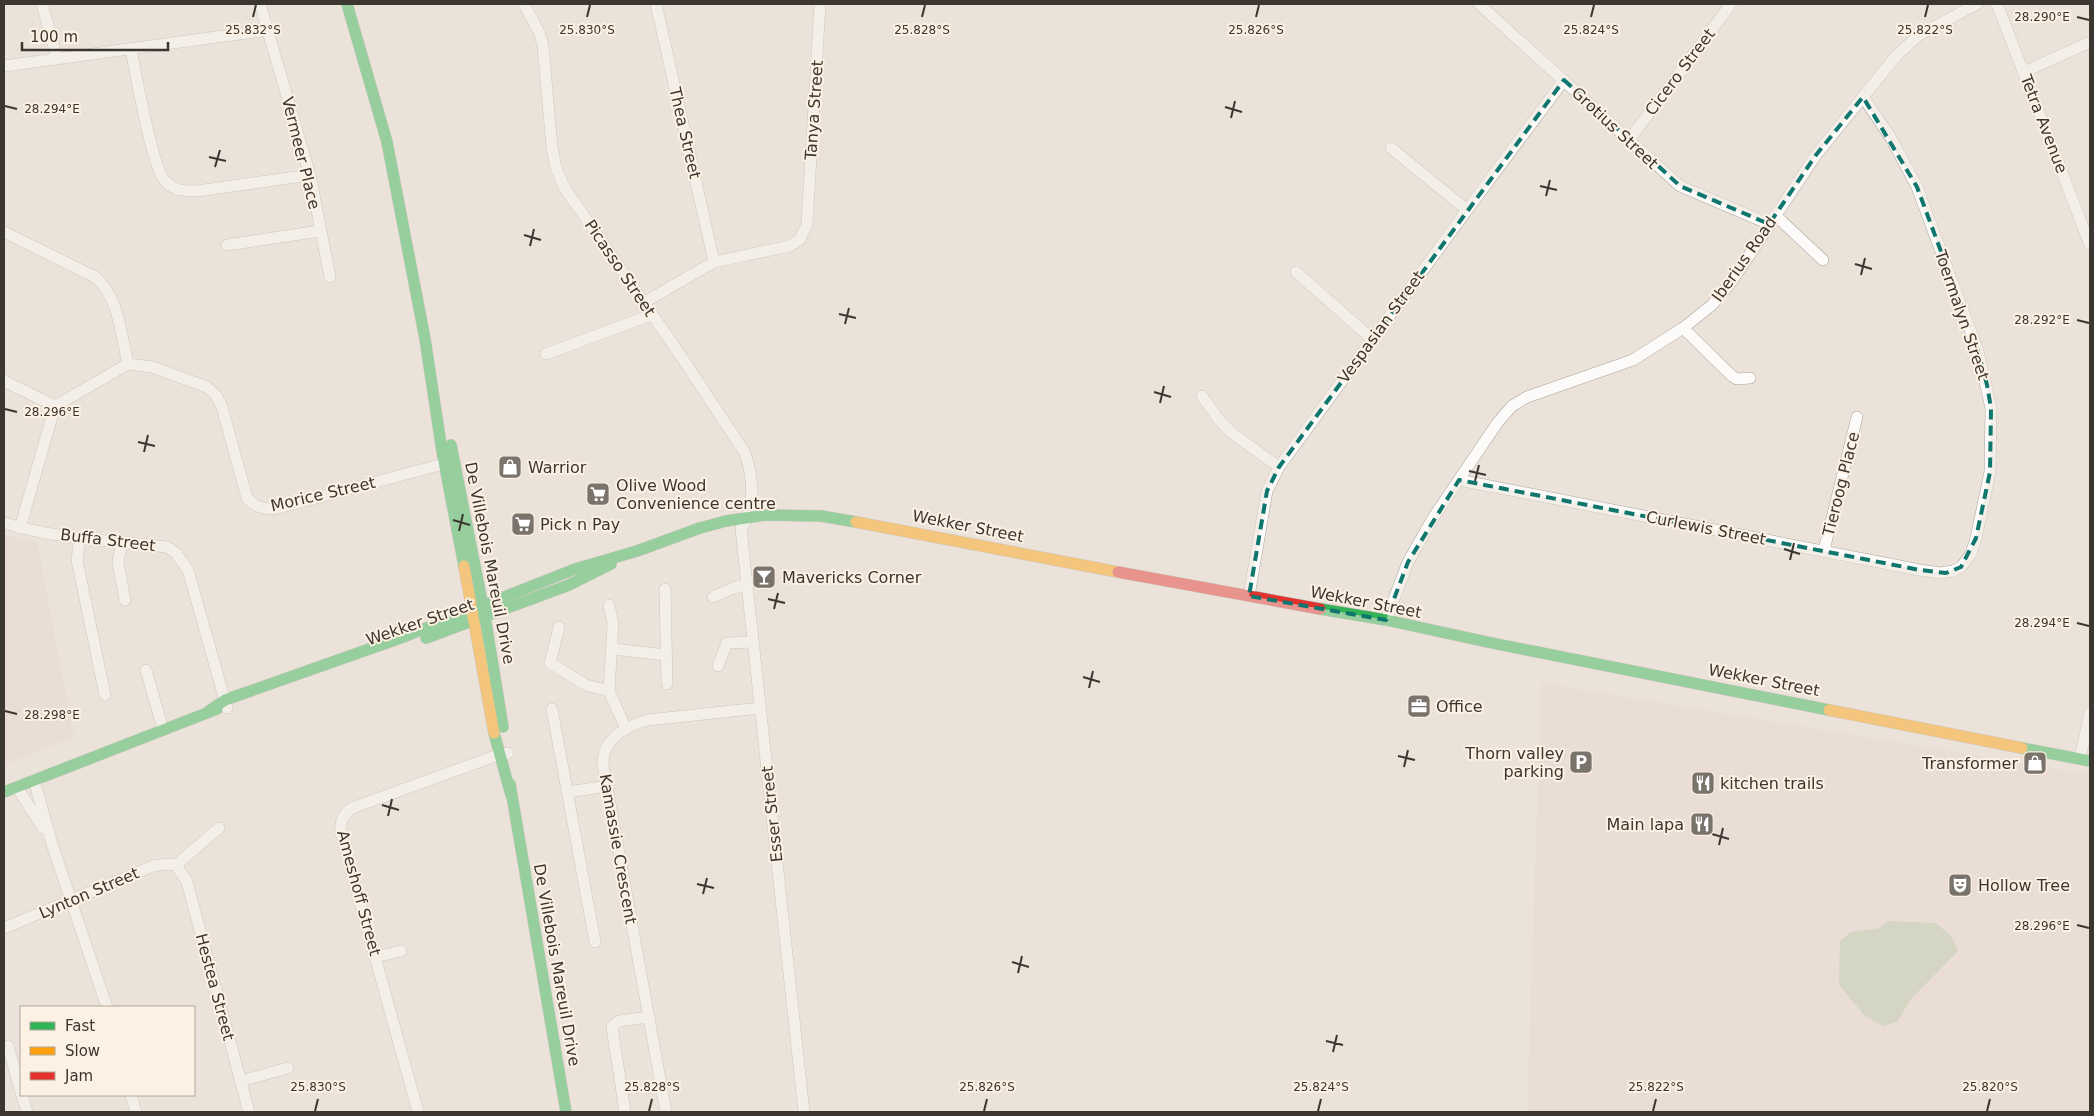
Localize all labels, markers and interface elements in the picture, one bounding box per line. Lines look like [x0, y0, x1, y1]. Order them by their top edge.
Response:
text: 28.290°E [2014, 10, 2070, 24]
scale bar [22, 20, 169, 52]
text: 25.832°S [225, 23, 281, 37]
text: 25.830°S [559, 23, 615, 37]
text: 25.828°S [894, 23, 950, 37]
text: 25.826°S [1228, 23, 1284, 37]
text: 25.824°S [1563, 23, 1619, 37]
text: 25.822°S [1897, 23, 1953, 37]
street label: Cicero Street [1641, 25, 1719, 119]
text: 100 m [30, 28, 78, 46]
street label: Tanya Street [801, 59, 827, 162]
street label: Tetra Avenue [2016, 71, 2072, 176]
street label: Grotius Street [1568, 83, 1662, 173]
street label: Thea Street [665, 84, 705, 181]
street label: Vermeer Place [278, 95, 324, 211]
text: 28.294°E [24, 102, 80, 116]
street label: Iberius Road [1708, 213, 1780, 305]
street label: Picasso Street [581, 216, 659, 320]
street label: Toermalyn Street [1931, 247, 1993, 382]
street label: Vespasian Street [1334, 267, 1428, 387]
text: 28.292°E [2014, 313, 2070, 327]
text: 28.296°E [24, 405, 80, 419]
street label: Tieroog Place [1819, 430, 1863, 539]
shop icon: Warrior [497, 454, 523, 480]
place label: Warrior [528, 458, 587, 477]
street label: De Villebois Mareuil Drive [461, 460, 519, 666]
street label: Morice Street [269, 473, 377, 515]
place label: Olive Wood Convenience centre [616, 476, 776, 513]
supermarket icon: Olive Wood Convenience centre [585, 481, 611, 507]
street label: Wekker Street [911, 506, 1025, 546]
street label: Curlewis Street [1644, 507, 1768, 549]
supermarket icon: Pick n Pay [510, 511, 536, 537]
place label: Pick n Pay [540, 515, 620, 534]
street label: Buffa Street [59, 525, 157, 555]
bar icon: Mavericks Corner [751, 564, 777, 590]
place label: Mavericks Corner [782, 568, 922, 587]
street label: Wekker Street [1309, 582, 1423, 622]
street label: Wekker Street [364, 595, 476, 649]
text: 28.294°E [2014, 616, 2070, 630]
street label: Wekker Street [1707, 660, 1821, 700]
office icon: Office [1406, 693, 1432, 719]
place label: Office [1436, 697, 1483, 716]
text: 28.298°E [24, 708, 80, 722]
place label: Thorn valley parking [1464, 744, 1564, 781]
parking icon: Thorn valley parking [1568, 749, 1594, 775]
shop icon: Transformer [2022, 750, 2048, 776]
place label: Transformer [1921, 754, 2018, 773]
street label: Esser Street [757, 765, 787, 863]
restaurant icon: kitchen trails [1690, 770, 1716, 796]
street label: Kamassie Crescent [595, 772, 641, 926]
place label: kitchen trails [1720, 774, 1824, 793]
restaurant icon: Main lapa [1689, 811, 1715, 837]
place label: Main lapa [1607, 815, 1684, 834]
street label: Ameshoff Street [333, 828, 385, 958]
street label: De Villebois Mareuil Drive [530, 862, 584, 1068]
street label: Lynton Street [36, 863, 142, 923]
theatre icon: Hollow Tree [1947, 872, 1973, 898]
place label: Hollow Tree [1978, 876, 2070, 895]
text: 28.296°E [2014, 919, 2070, 933]
street label: Hestea Street [192, 931, 238, 1043]
legend [20, 1006, 195, 1096]
text: Fast [65, 1017, 95, 1035]
text: Slow [65, 1042, 100, 1060]
text: Jam [64, 1067, 93, 1085]
text: 25.830°S [290, 1080, 346, 1094]
text: 25.828°S [624, 1080, 680, 1094]
text: 25.826°S [959, 1080, 1015, 1094]
text: 25.824°S [1293, 1080, 1349, 1094]
text: 25.822°S [1628, 1080, 1684, 1094]
text: 25.820°S [1962, 1080, 2018, 1094]

